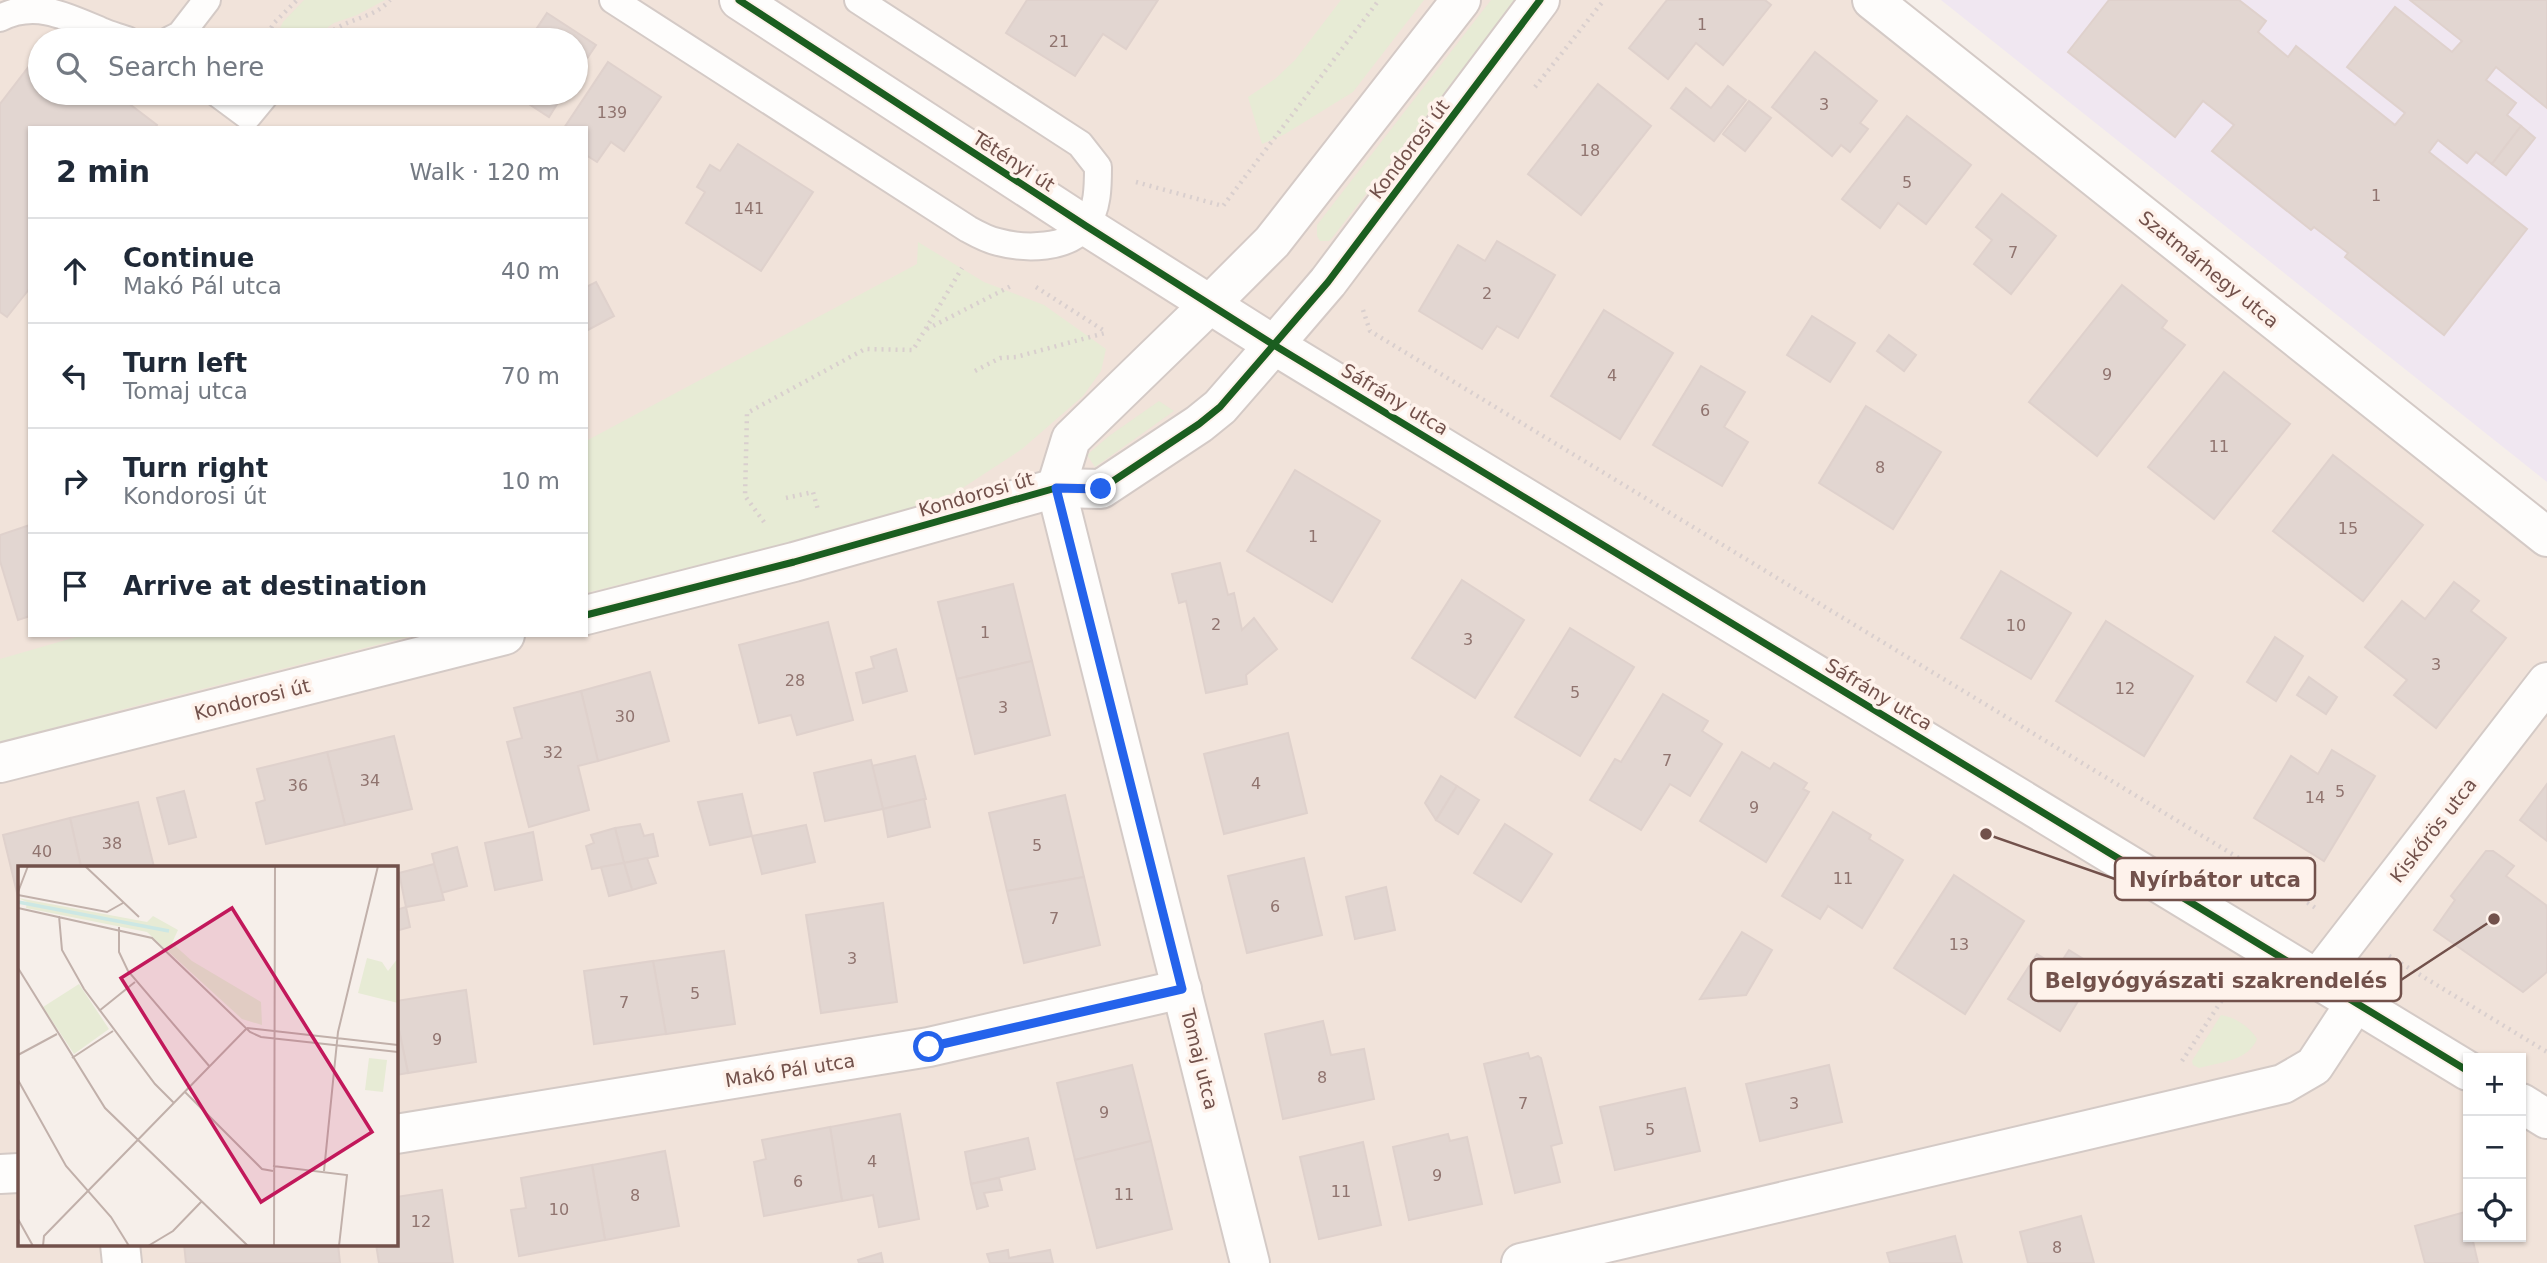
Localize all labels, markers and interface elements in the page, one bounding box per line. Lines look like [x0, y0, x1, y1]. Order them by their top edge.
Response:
house number: 1 [1697, 15, 1707, 34]
search box [28, 28, 588, 105]
house number: 21 [1049, 32, 1069, 51]
icon: search [52, 48, 90, 86]
text: Search here [108, 52, 264, 82]
street label: Kondorosi út [1365, 95, 1453, 203]
house number: 3 [1819, 95, 1829, 114]
house number: 139 [597, 103, 627, 122]
street label: Tétényi út [968, 126, 1059, 196]
house number: 18 [1580, 141, 1600, 160]
text: 2 min [56, 154, 150, 189]
text: Walk · 120 m [409, 159, 560, 185]
house number: 5 [1902, 173, 1912, 192]
house number: 1 [2371, 186, 2381, 205]
house number: 141 [734, 199, 764, 218]
street label: Szatmárhegy utca [2135, 206, 2283, 332]
text: Continue [123, 243, 254, 273]
house number: 7 [2008, 243, 2018, 262]
icon: ahead [56, 252, 94, 290]
text: 40 m [501, 258, 560, 284]
text: Makó Pál utca [123, 273, 282, 299]
house number: 2 [1482, 284, 1492, 303]
text: Turn left [123, 348, 247, 378]
icon: left [56, 357, 94, 395]
street label: Sáfrány utca [1338, 358, 1452, 440]
text: 70 m [501, 363, 560, 389]
house number: 9 [2102, 365, 2112, 384]
house number: 4 [1607, 366, 1617, 385]
text: Tomaj utca [123, 378, 248, 404]
house number: 6 [1700, 401, 1710, 420]
house number: 11 [2209, 437, 2229, 456]
text: Turn right [123, 453, 268, 483]
house number: 8 [1875, 458, 1885, 477]
icon: right [56, 462, 94, 500]
street label: Kondorosi út [916, 467, 1036, 521]
text: 10 m [501, 468, 560, 494]
route end [1085, 473, 1116, 504]
text: Kondorosi út [123, 483, 267, 509]
house number: 15 [2338, 519, 2358, 538]
house number: 1 [1308, 527, 1318, 546]
icon: arrive [56, 567, 94, 605]
text: Arrive at destination [123, 571, 427, 601]
house number: 2 [1211, 615, 1221, 634]
house number: 10 [2006, 616, 2026, 635]
house number: 1 [980, 623, 990, 642]
house number: 3 [1463, 630, 1473, 649]
street label: Sáfrány utca [1822, 653, 1936, 735]
house number: 3 [2431, 655, 2441, 674]
house number: 28 [785, 671, 805, 690]
street label: Kondorosi út [192, 674, 312, 724]
house number: 12 [2115, 679, 2135, 698]
house number: 5 [1570, 683, 1580, 702]
house number: 3 [998, 698, 1008, 717]
house number: 30 [615, 707, 635, 726]
house number: 32 [543, 743, 563, 762]
house number: 7 [1662, 751, 1672, 770]
house number: 34 [360, 771, 380, 790]
street label: Kiskőrös utca [2385, 773, 2481, 887]
house number: 4 [1251, 774, 1261, 793]
house number: 36 [288, 776, 308, 795]
house number: 5 [2335, 782, 2345, 801]
house number: 14 [2305, 788, 2325, 807]
house number: 9 [1749, 798, 1759, 817]
house number: 38 [102, 834, 122, 853]
house number: 5 [1032, 836, 1042, 855]
house number: 40 [32, 842, 52, 861]
callout: Nyírbátor utca [2115, 858, 2315, 900]
inset map [18, 866, 397, 1246]
text: Nyírbátor utca [2129, 868, 2301, 892]
house number: 11 [1833, 869, 1853, 888]
house number: 6 [1270, 897, 1280, 916]
house number: 7 [1049, 909, 1059, 928]
house number: 13 [1949, 935, 1969, 954]
house number: 3 [847, 949, 857, 968]
callout: Belgyógyászati szakrendelés [2031, 959, 2401, 1001]
text: Belgyógyászati szakrendelés [2045, 969, 2387, 993]
house number: 5 [690, 984, 700, 1003]
house number: 7 [619, 993, 629, 1012]
street label: Tomaj utca [1177, 1005, 1223, 1112]
house number: 9 [432, 1030, 442, 1049]
route start [913, 1031, 944, 1062]
street label: Makó Pál utca [723, 1049, 857, 1091]
map controls [2463, 1053, 2526, 1242]
button: + [2463, 1053, 2526, 1116]
house number: 8 [1317, 1068, 1327, 1087]
house number: 7 [1518, 1094, 1528, 1113]
house number: 3 [1789, 1094, 1799, 1113]
house number: 9 [1099, 1103, 1109, 1122]
button: − [2463, 1116, 2526, 1179]
house number: 5 [1645, 1120, 1655, 1139]
house number: 4 [867, 1152, 877, 1171]
house number: 9 [1432, 1166, 1442, 1185]
house number: 6 [793, 1172, 803, 1191]
button: locate [2463, 1179, 2526, 1242]
house number: 11 [1331, 1182, 1351, 1201]
house number: 11 [1114, 1185, 1134, 1204]
house number: 8 [630, 1186, 640, 1205]
house number: 10 [549, 1200, 569, 1219]
house number: 12 [411, 1212, 431, 1231]
house number: 8 [2052, 1238, 2062, 1257]

